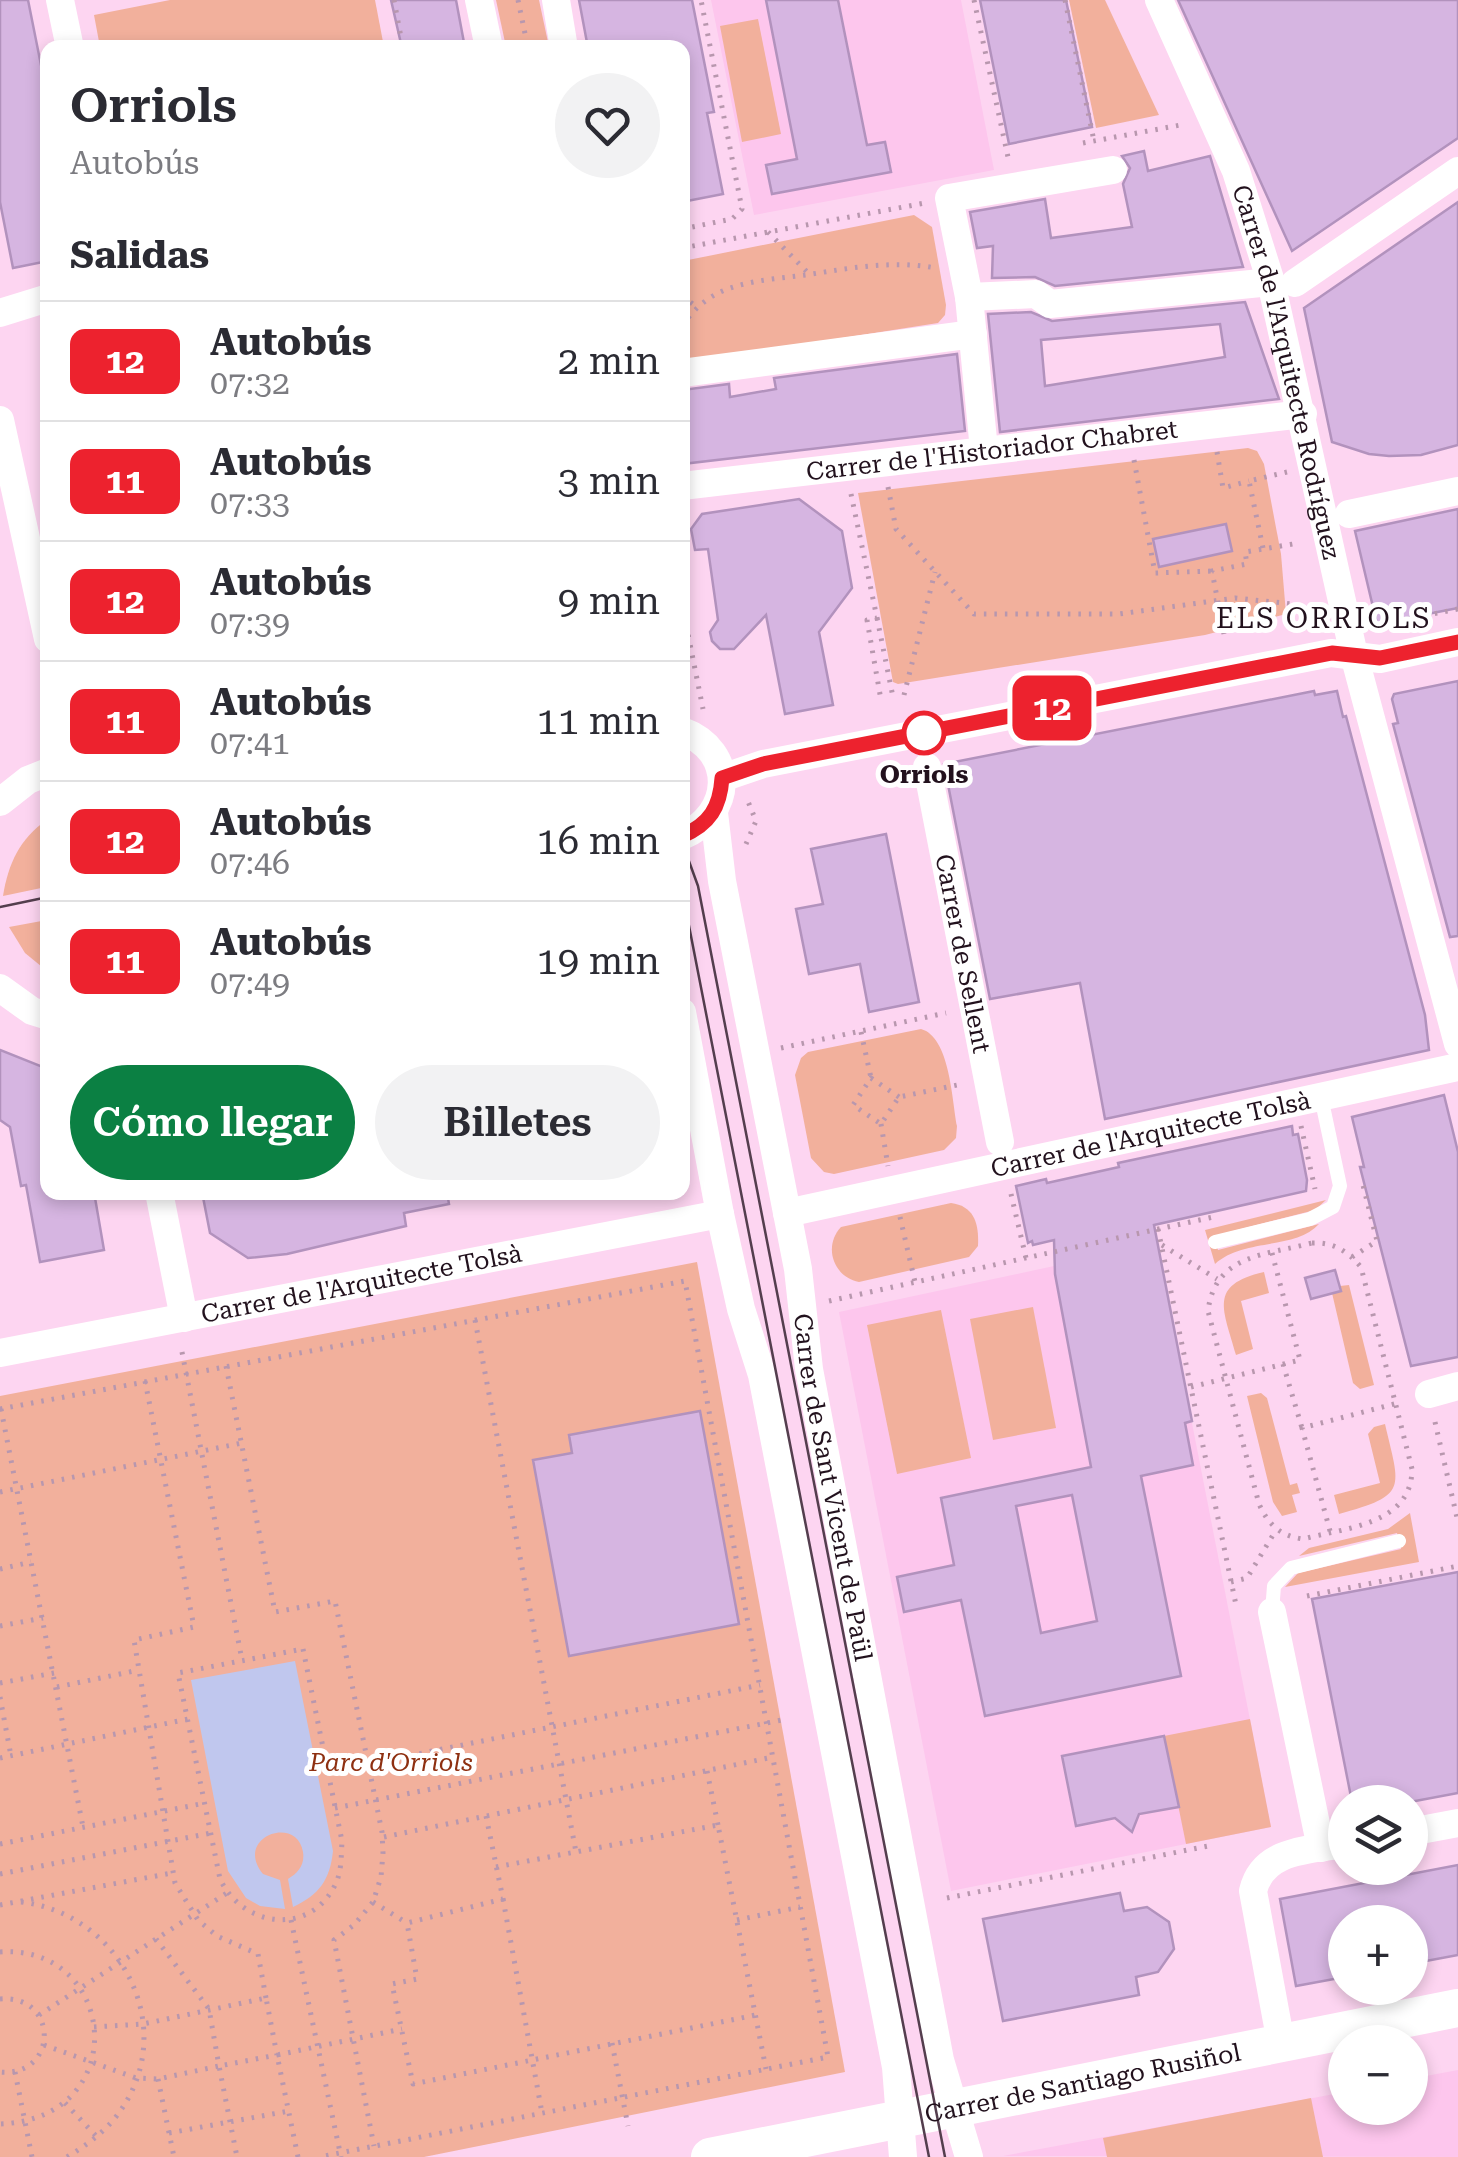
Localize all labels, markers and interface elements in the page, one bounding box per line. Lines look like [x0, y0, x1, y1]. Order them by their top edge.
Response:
button: heart [555, 73, 660, 178]
text: Orriols [70, 78, 237, 134]
text: Autobús [70, 144, 199, 182]
street label: Carrer de l'Arquitecte Rodríguez [1226, 181, 1346, 562]
text: Salidas [70, 233, 209, 277]
text: Autobús [210, 320, 372, 364]
text: 2 min [558, 339, 660, 383]
text: 12 [105, 341, 145, 382]
text: 07:32 [210, 364, 290, 402]
street label: Carrer de l'Historiador Chabret [805, 415, 1179, 486]
text: Autobús [210, 440, 372, 484]
text: 3 min [558, 459, 660, 503]
text: 11 [105, 461, 145, 502]
text: 07:33 [210, 484, 290, 522]
text: Autobús [210, 560, 372, 604]
text: 9 min [558, 579, 660, 623]
text: 12 [105, 581, 145, 622]
district label: ELS ORRIOLS [1216, 602, 1432, 635]
text: 07:39 [210, 604, 290, 642]
line badge: 12 [1007, 676, 1097, 740]
text: Autobús [210, 680, 372, 724]
text: 12 [1032, 688, 1072, 729]
text: 11 min [537, 699, 660, 743]
text: 11 [105, 701, 145, 742]
marker: Orriols [903, 712, 945, 754]
text: 07:41 [210, 724, 290, 762]
place label: Orriols [880, 760, 968, 789]
text: Autobús [210, 800, 372, 844]
text: 16 min [537, 819, 660, 863]
text: 12 [105, 821, 145, 862]
text: 07:46 [210, 844, 290, 882]
street label: Carrer de Sellent [929, 852, 996, 1056]
text: Autobús [210, 920, 372, 964]
text: 19 min [537, 939, 660, 983]
text: 11 [105, 941, 145, 982]
text: 07:49 [210, 964, 290, 1002]
button: Cómo llegar [70, 1065, 355, 1180]
button: Billetes [375, 1065, 660, 1180]
street label: Carrer de l'Arquitecte Tolsà [988, 1085, 1313, 1183]
street label: Carrer de l'Arquitecte Tolsà [199, 1239, 525, 1329]
street label: Carrer de Sant Vicent de Paül [788, 1312, 878, 1664]
park label: Parc d'Orriols [308, 1748, 473, 1777]
map controls [1328, 1785, 1428, 2125]
button: layers [1328, 1785, 1428, 1885]
button: + [1328, 1905, 1428, 2005]
button: − [1328, 2025, 1428, 2125]
street label: Carrer de Santiago Rusiñol [922, 2038, 1243, 2129]

